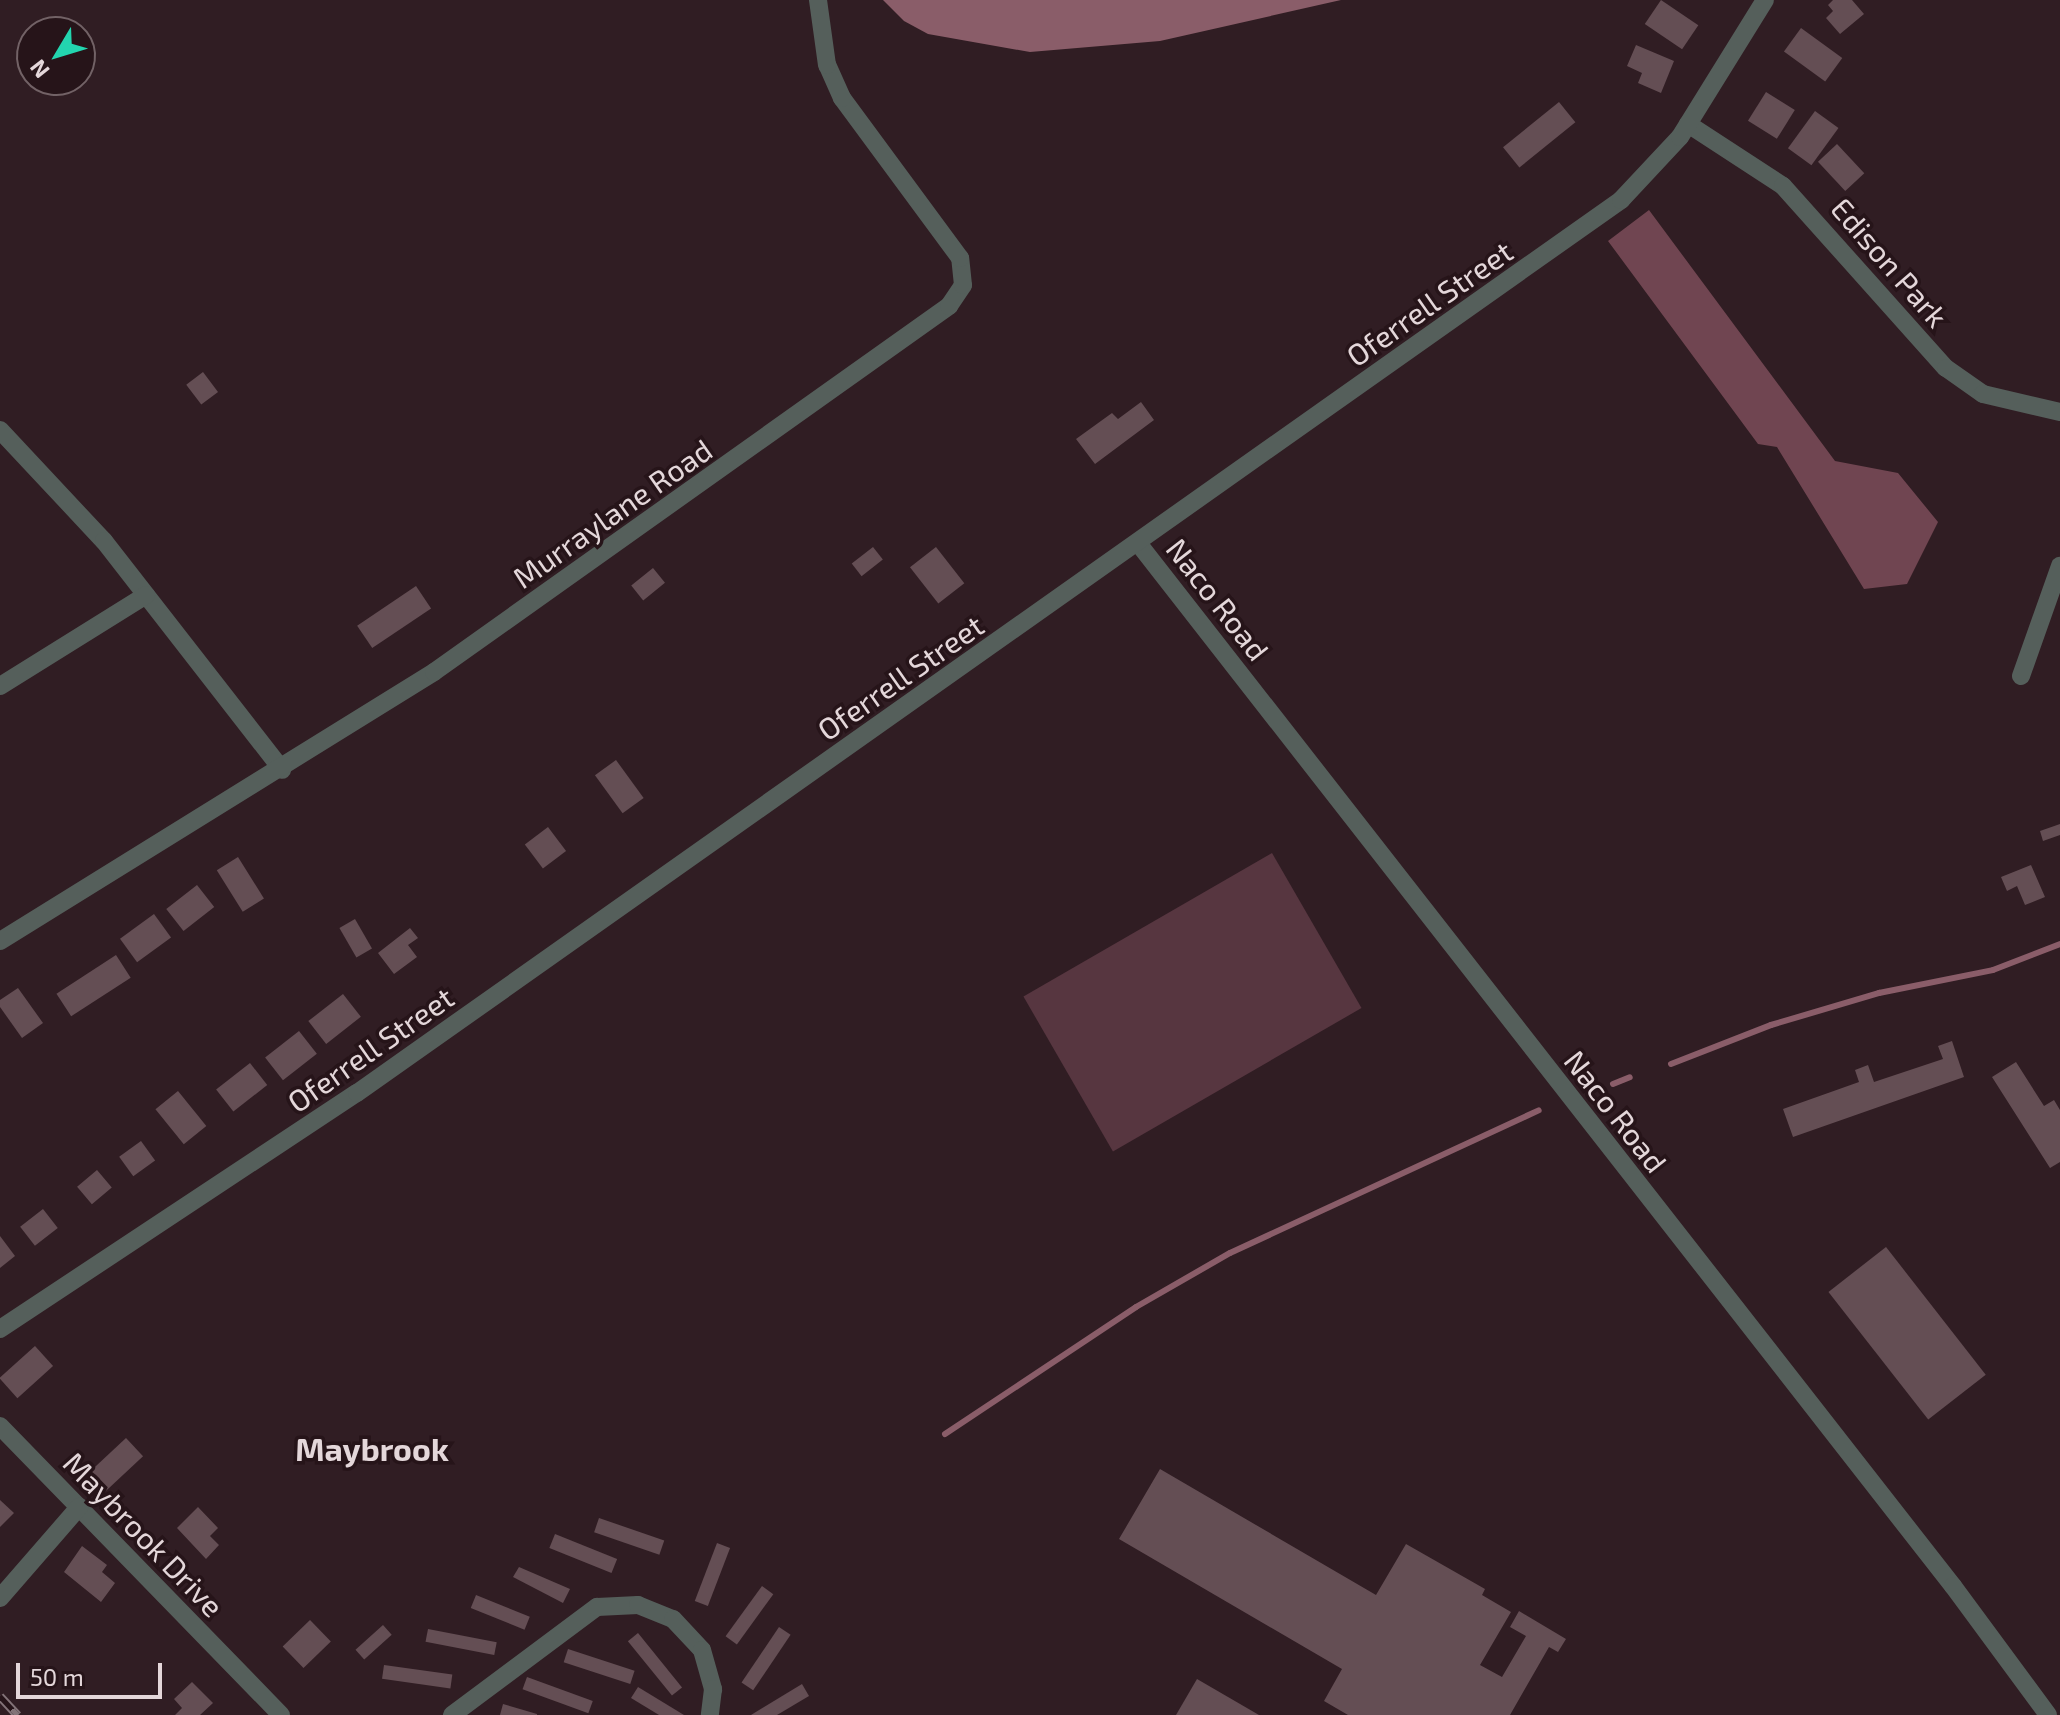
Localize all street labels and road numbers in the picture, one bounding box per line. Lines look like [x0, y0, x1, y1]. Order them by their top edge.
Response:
street label: Edison Park [1824, 190, 1956, 334]
street label: Oferrell Street [1339, 232, 1519, 374]
street label: Murraylane Road [506, 431, 718, 595]
street label: Naco Road [1159, 531, 1277, 667]
street label: Oferrell Street [810, 606, 990, 748]
street label: Oferrell Street [280, 978, 460, 1120]
street label: Naco Road [1557, 1043, 1675, 1179]
street label: Maybrook Drive [56, 1444, 232, 1624]

